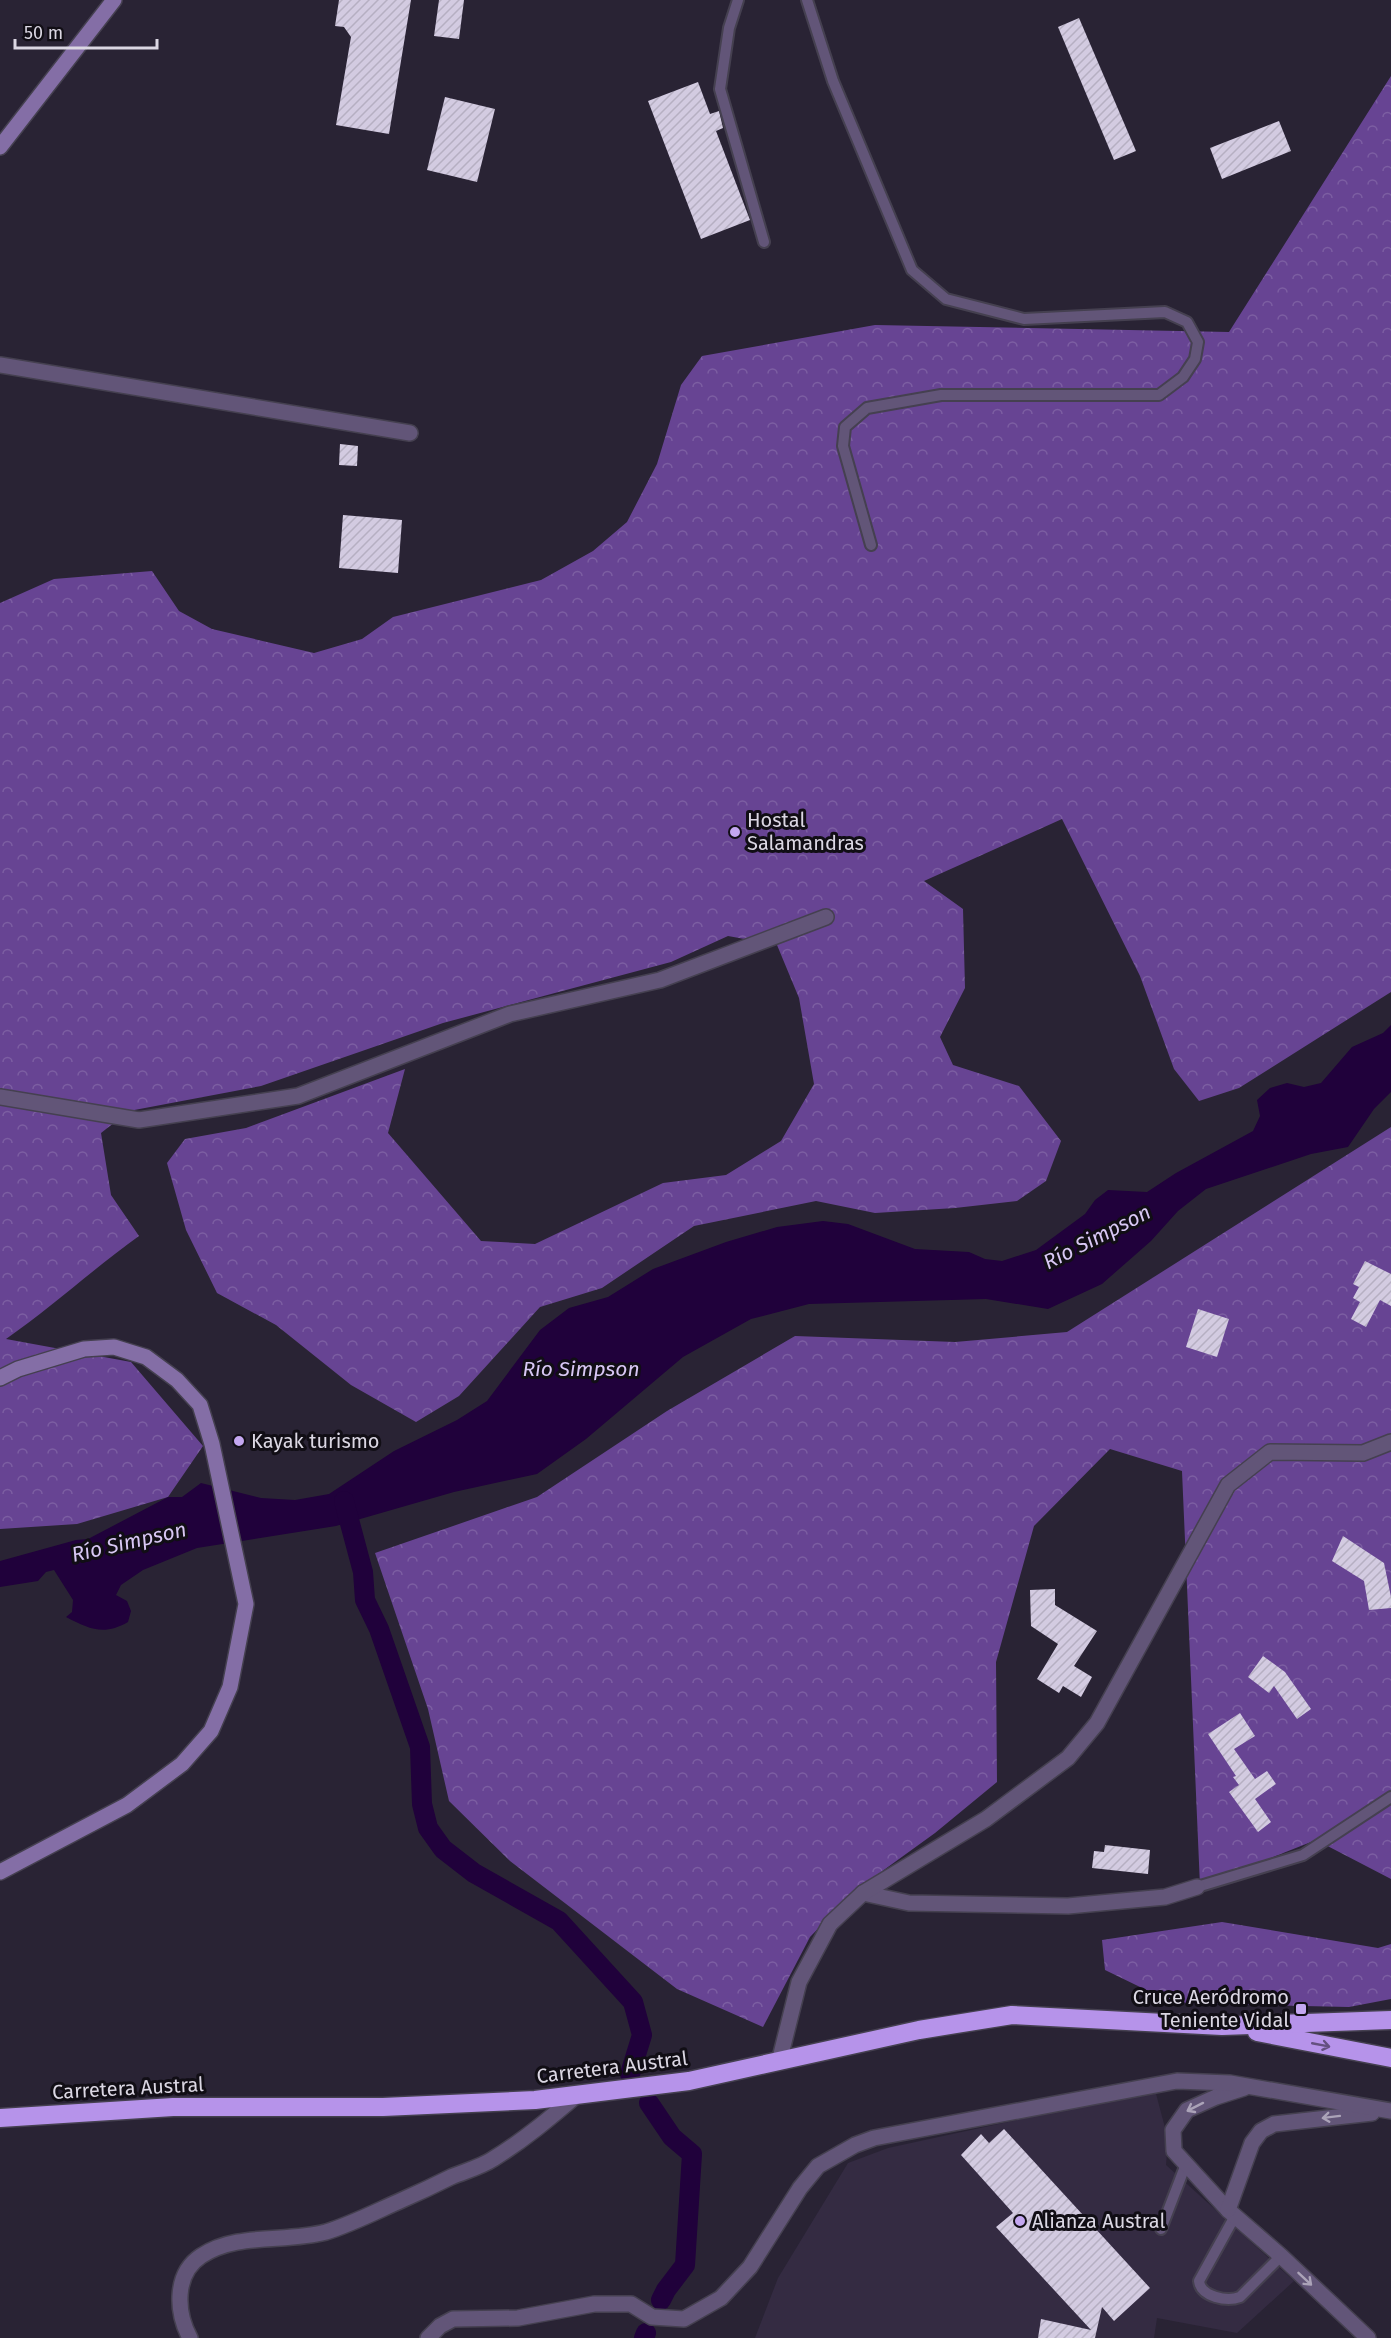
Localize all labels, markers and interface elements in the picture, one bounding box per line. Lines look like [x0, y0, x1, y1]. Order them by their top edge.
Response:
scale bar [15, 12, 158, 50]
text: 50 m [24, 22, 63, 44]
place label: Hostal Salamandras [747, 808, 864, 855]
marker: Hostal Salamandras [728, 825, 742, 839]
water label: Río Simpson [1039, 1199, 1155, 1275]
water label: Río Simpson [522, 1356, 640, 1382]
place label: Kayak turismo [251, 1429, 380, 1453]
marker: Kayak turismo [232, 1434, 246, 1448]
water label: Río Simpson [69, 1516, 189, 1568]
place label: Cruce Aeródromo Teniente Vidal [1133, 1985, 1289, 2032]
marker: Cruce Aeródromo Teniente Vidal [1294, 2002, 1308, 2016]
one-way arrow [1311, 2039, 1331, 2050]
street label: Carretera Austral [535, 2046, 689, 2088]
street label: Carretera Austral [52, 2072, 205, 2104]
one-way arrow [1187, 2101, 1205, 2113]
one-way arrow [1322, 2112, 1342, 2123]
place label: Alianza Austral [1032, 2209, 1166, 2233]
marker: Alianza Austral [1013, 2214, 1027, 2228]
one-way arrow [1297, 2271, 1312, 2286]

